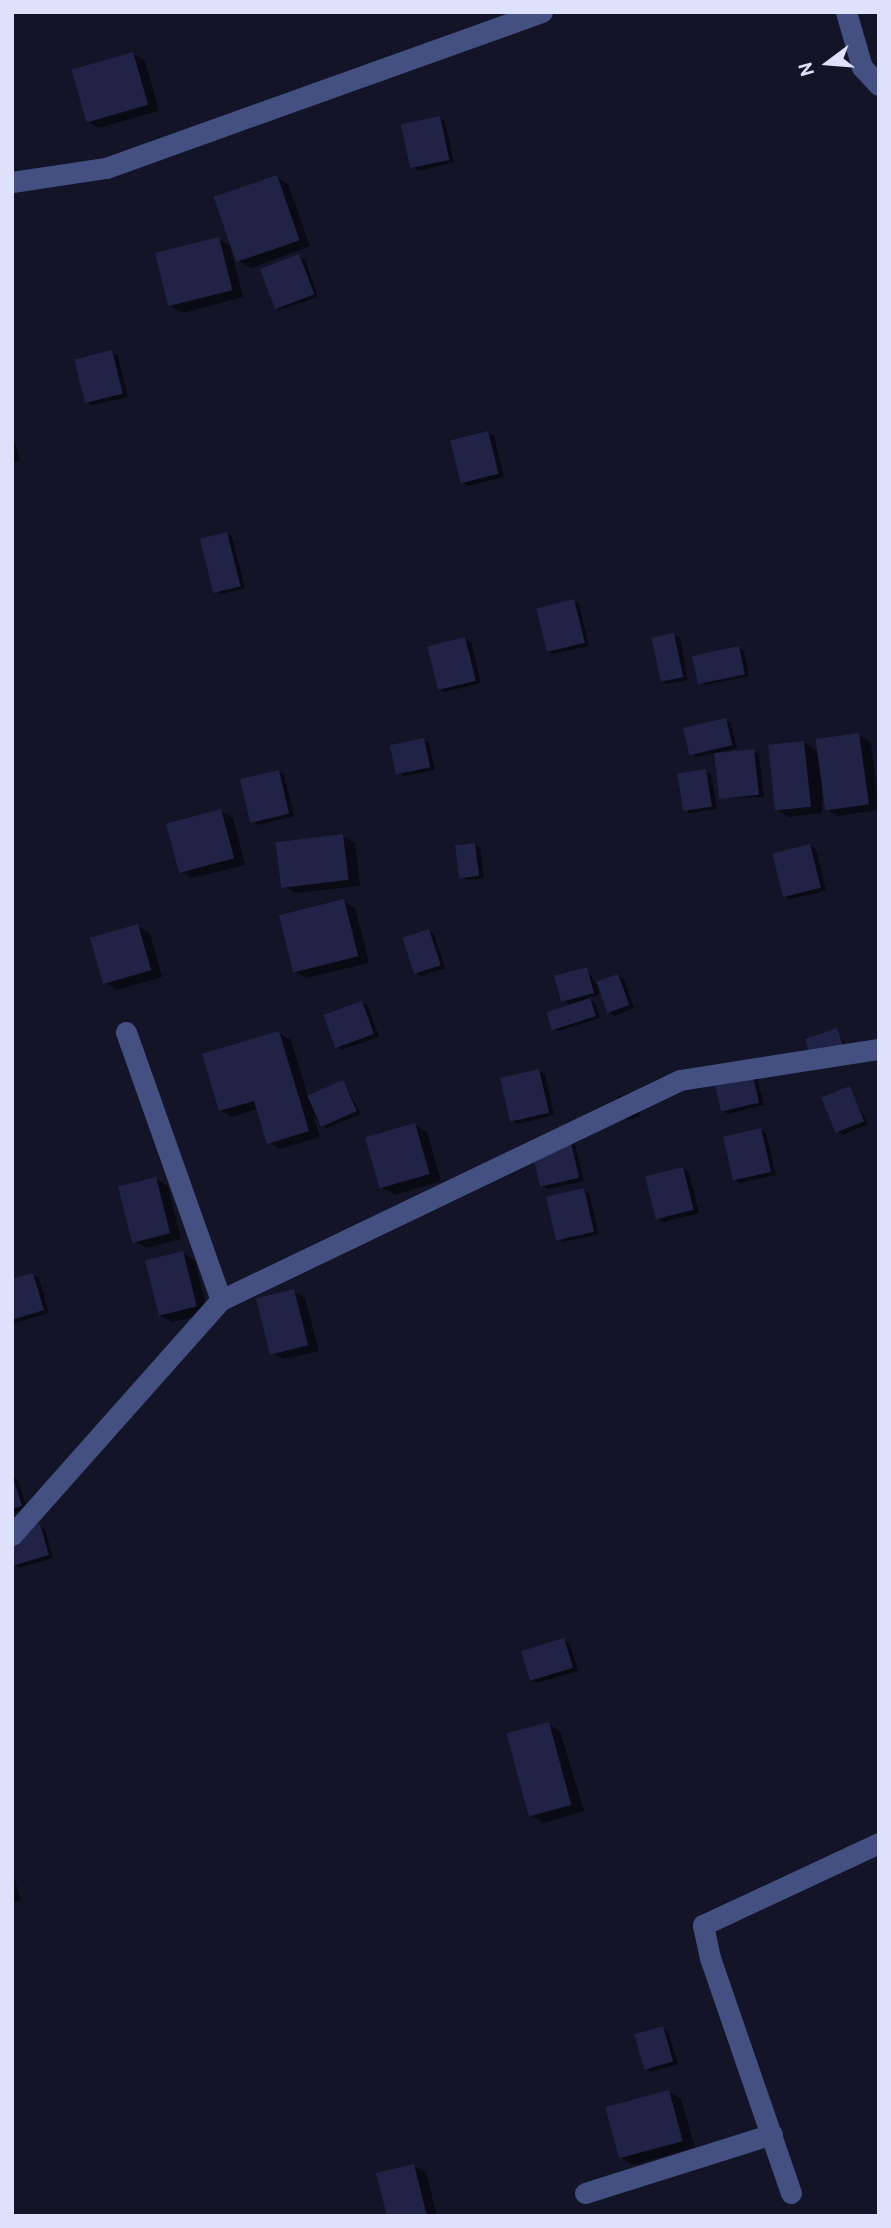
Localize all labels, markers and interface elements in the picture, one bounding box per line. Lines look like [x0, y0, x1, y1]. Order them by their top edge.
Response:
north arrow [793, 28, 863, 98]
text: N [794, 59, 821, 79]

